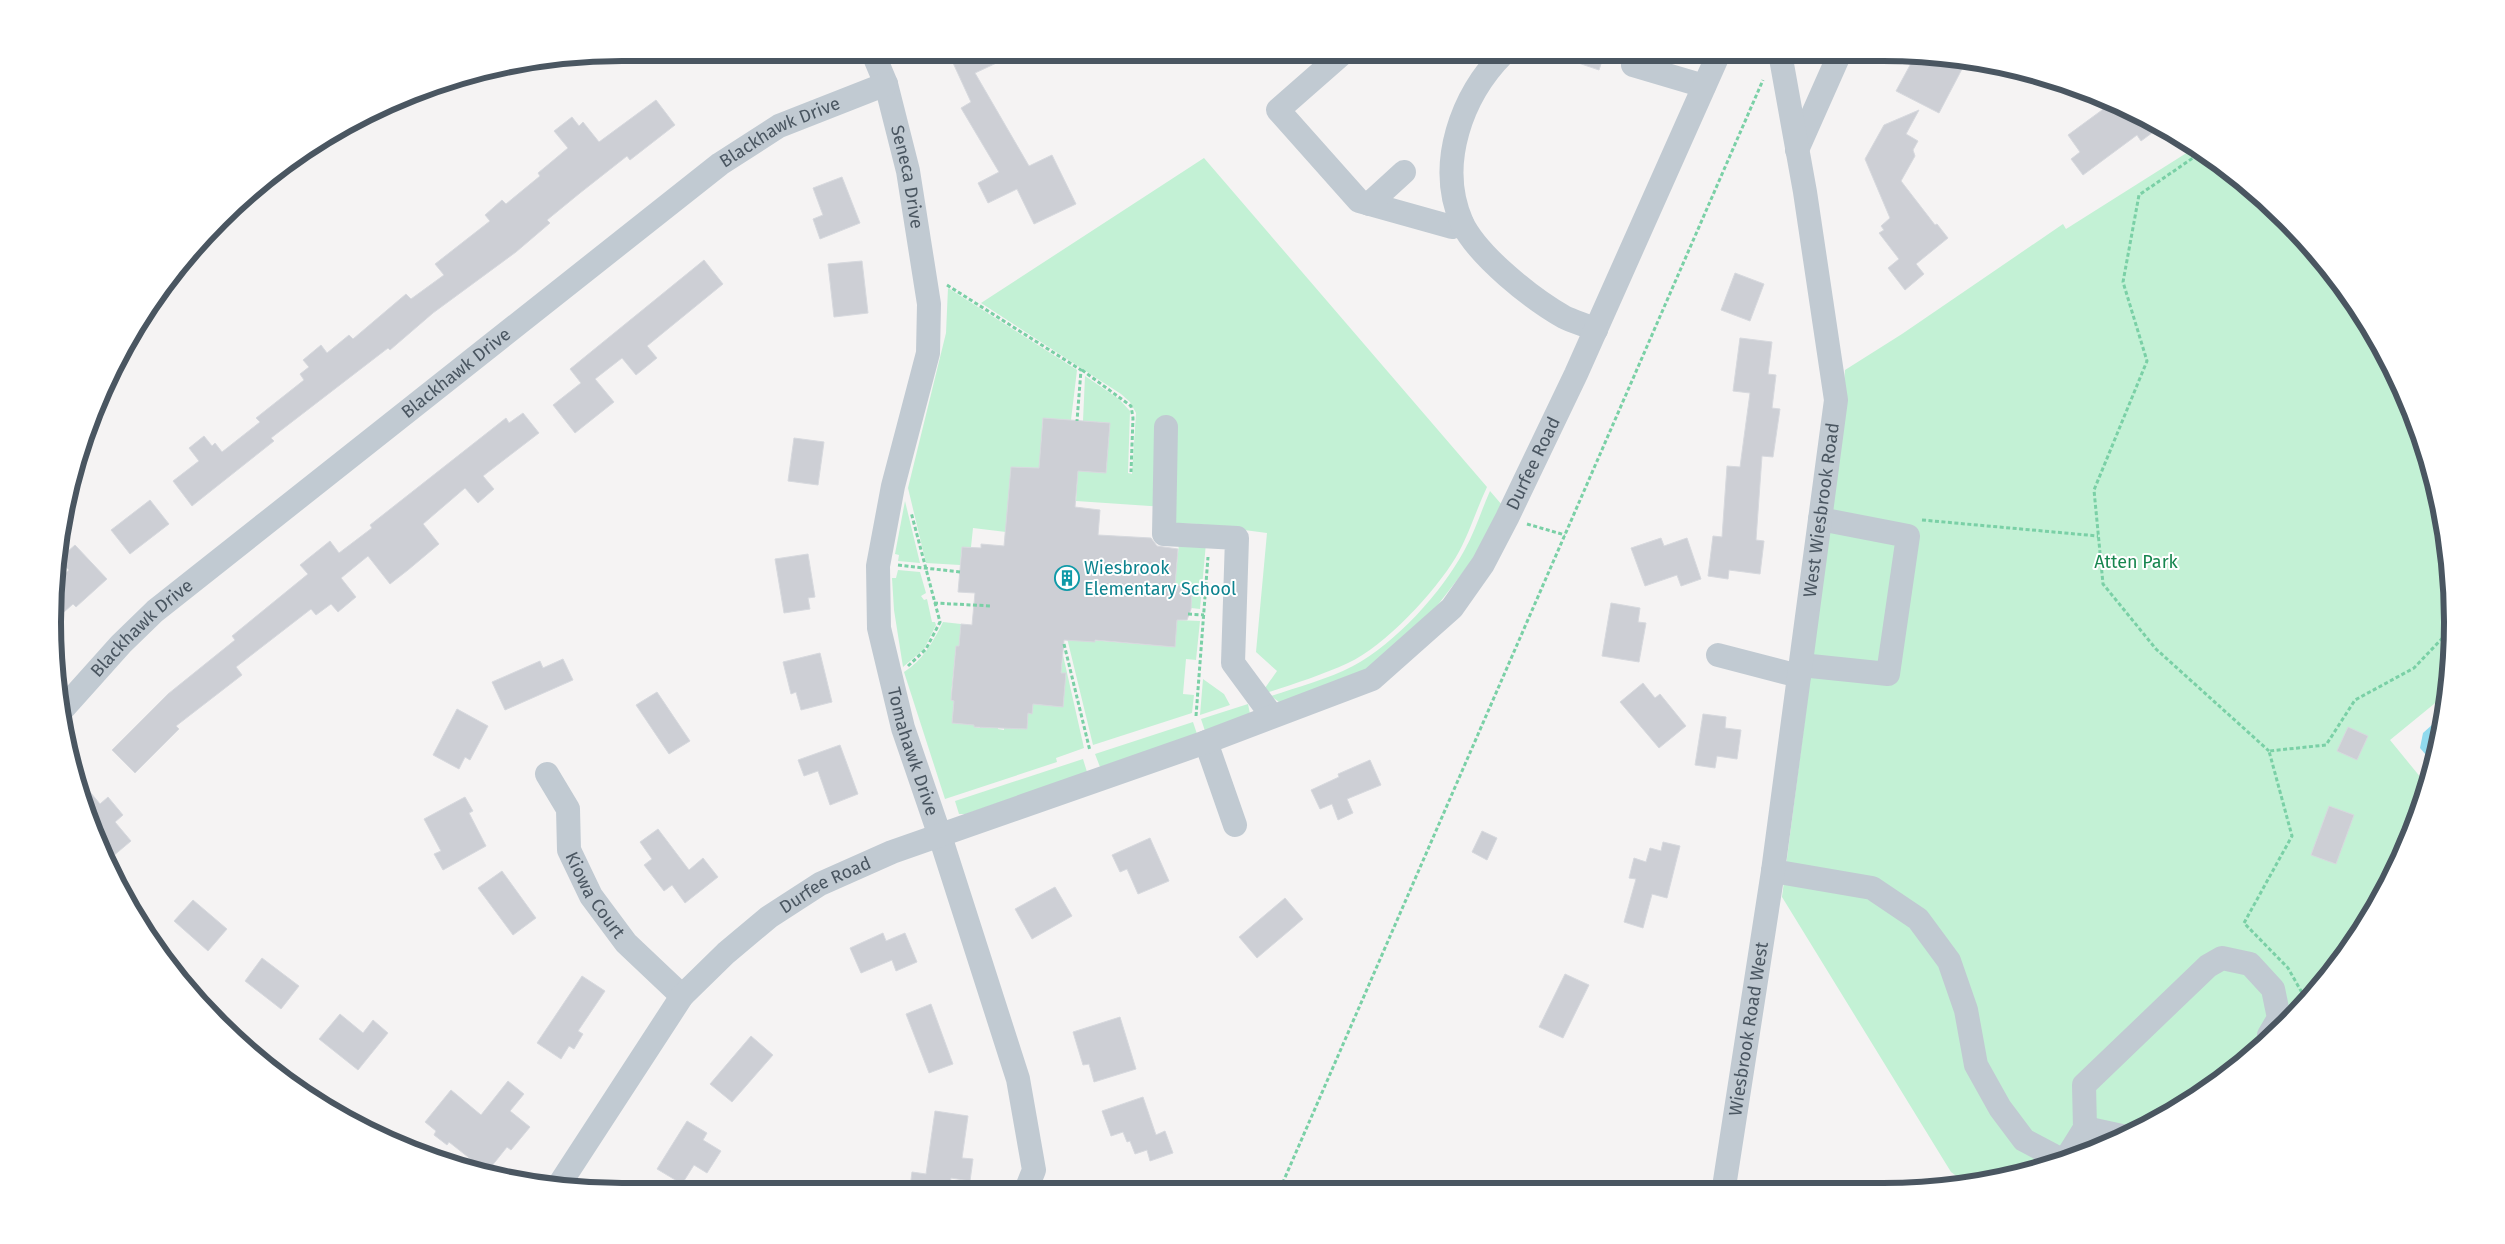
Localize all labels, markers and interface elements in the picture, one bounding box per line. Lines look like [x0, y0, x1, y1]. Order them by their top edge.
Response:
street label: Blackhawk Drive [715, 92, 843, 172]
street label: Seneca Drive [886, 123, 928, 230]
street label: Blackhawk Drive [397, 323, 515, 423]
street label: Durfee Road [1501, 413, 1565, 514]
street label: West Wiesbrook Road [1799, 421, 1844, 599]
park label: Atten Park [2094, 551, 2179, 573]
place label: Wiesbrook Elementary School [1084, 557, 1236, 600]
building icon: Wiesbrook Elementary School [1054, 565, 1080, 591]
street label: Blackhawk Drive [86, 574, 197, 682]
street label: Tomahawk Drive [883, 685, 943, 819]
street label: Kiowa Court [561, 848, 630, 943]
street label: Durfee Road [775, 852, 874, 918]
street label: Wiesbrook Road West [1724, 940, 1773, 1118]

